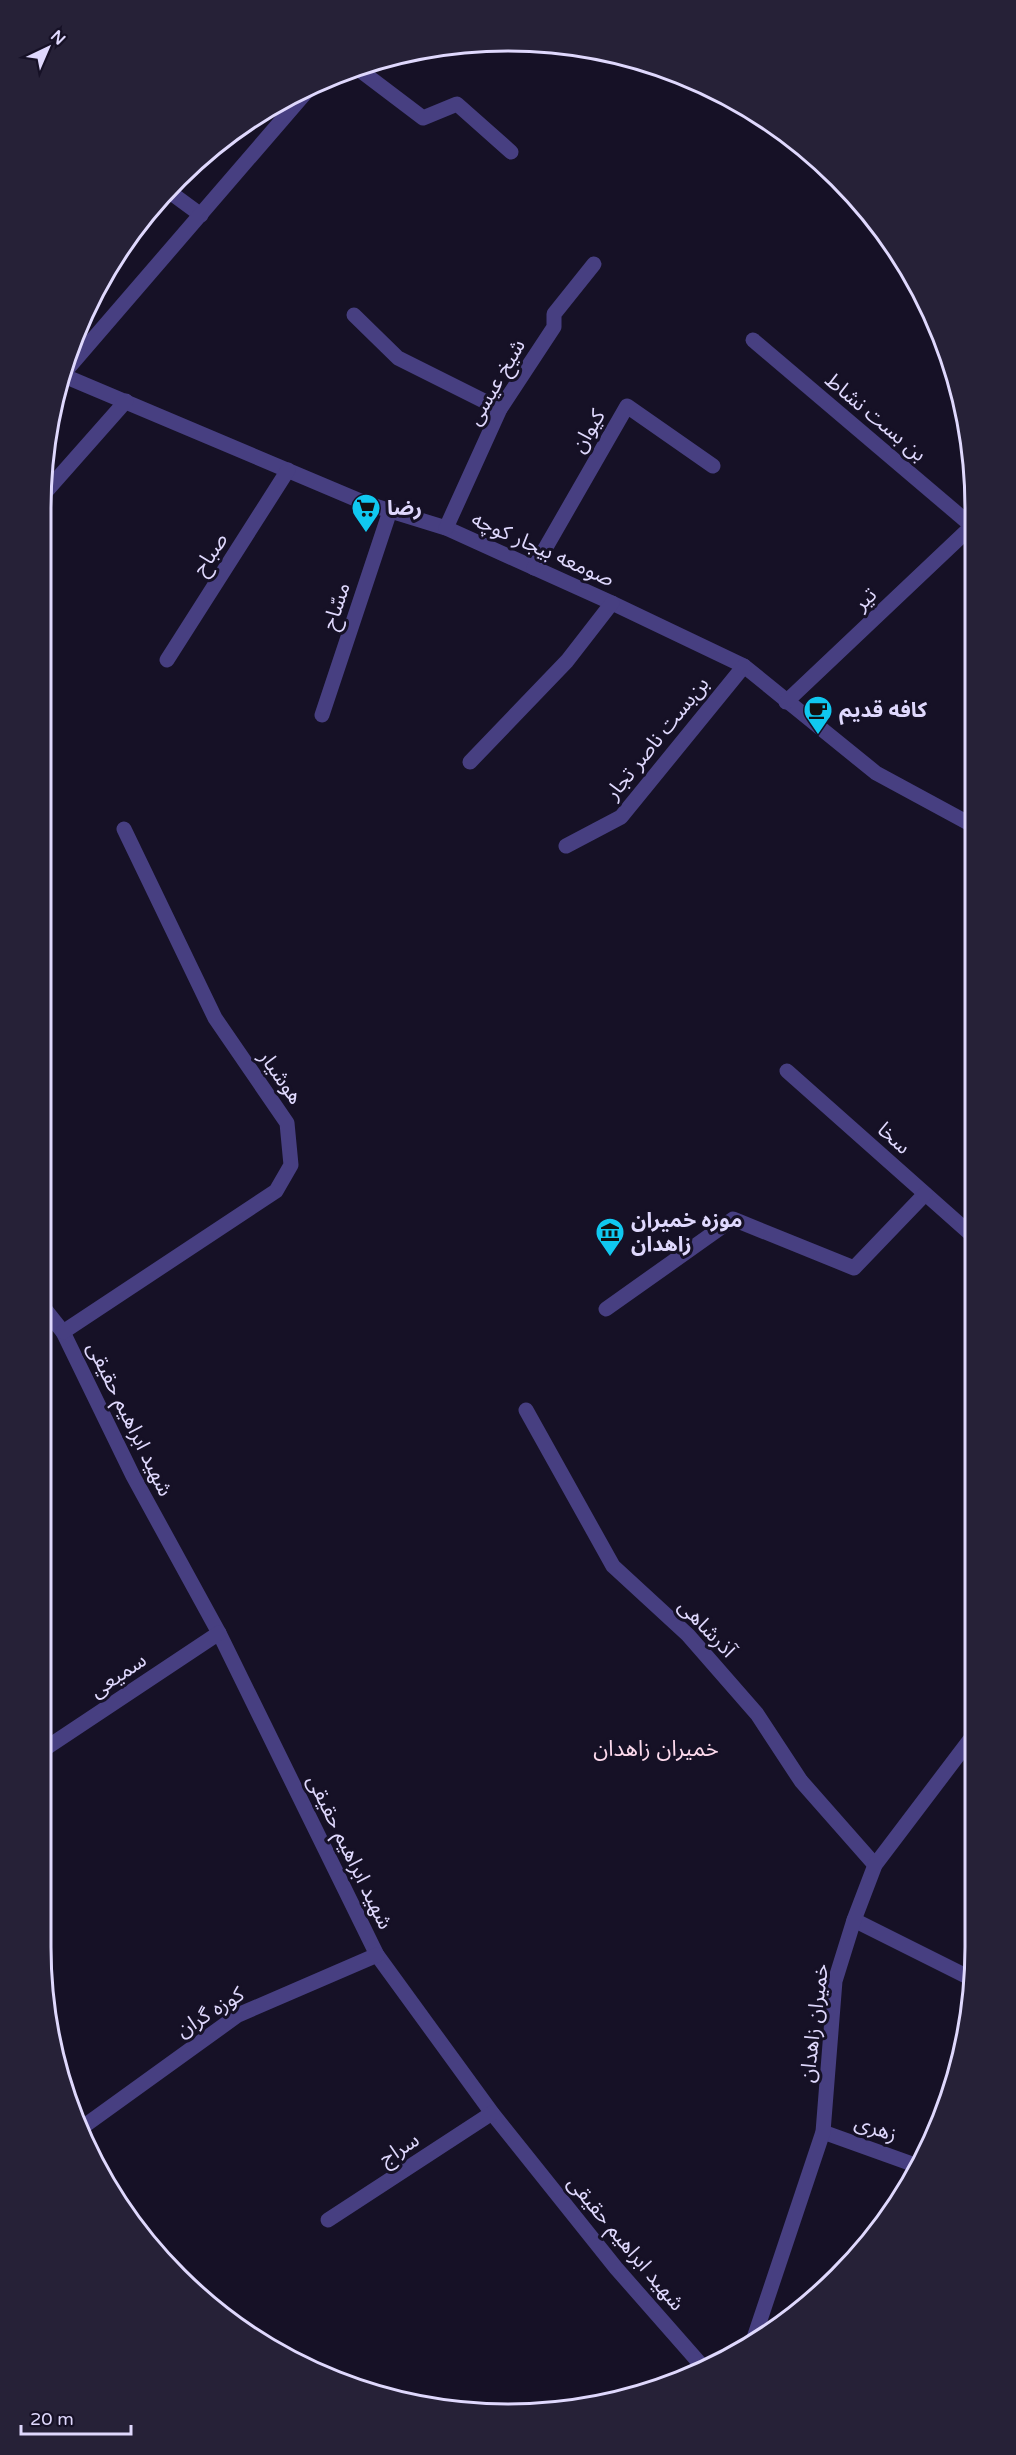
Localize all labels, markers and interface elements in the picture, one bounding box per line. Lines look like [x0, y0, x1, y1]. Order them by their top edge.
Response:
north arrow [18, 18, 78, 78]
text: N [46, 26, 69, 50]
street label: شیخ عیسی [462, 335, 533, 431]
street label: بن بست نشاط [820, 368, 931, 467]
street label: کیوان [566, 405, 611, 457]
supermarket icon: رضا [350, 492, 382, 534]
place label: رضا [387, 496, 422, 521]
street label: صومعه بیجار کوچه [467, 507, 618, 592]
street label: صباح [187, 528, 235, 581]
street label: مسّاح [317, 579, 358, 634]
street label: تیر [848, 583, 882, 617]
street label: بن‌بست ناصر تجار [600, 672, 715, 806]
cafe icon: کافه قدیم [802, 694, 834, 736]
place label: کافه قدیم [839, 698, 927, 725]
street label: هوشیار [253, 1045, 308, 1109]
street label: سخا [872, 1117, 915, 1160]
place label: موزه خمیران زاهدان [631, 1208, 742, 1257]
museum icon: موزه خمیران زاهدان [594, 1216, 626, 1258]
street label: شهید ابراهیم حقیقی [80, 1338, 178, 1501]
street label: آذرشاهی [673, 1594, 741, 1664]
street label: سمیعی [85, 1647, 151, 1703]
district label: خمیران زاهدان [593, 1736, 719, 1762]
street label: شهید ابراهیم حقیقی [300, 1771, 398, 1934]
street label: خمیران زاهدان [795, 1962, 834, 2084]
street label: کوزه گران [172, 1982, 249, 2043]
street label: زهری [851, 2110, 900, 2147]
street label: سراج [375, 2127, 425, 2173]
street label: شهید ابراهیم حقیقی [560, 2171, 689, 2317]
scale bar [21, 2398, 130, 2436]
text: 20 m [30, 2408, 74, 2430]

